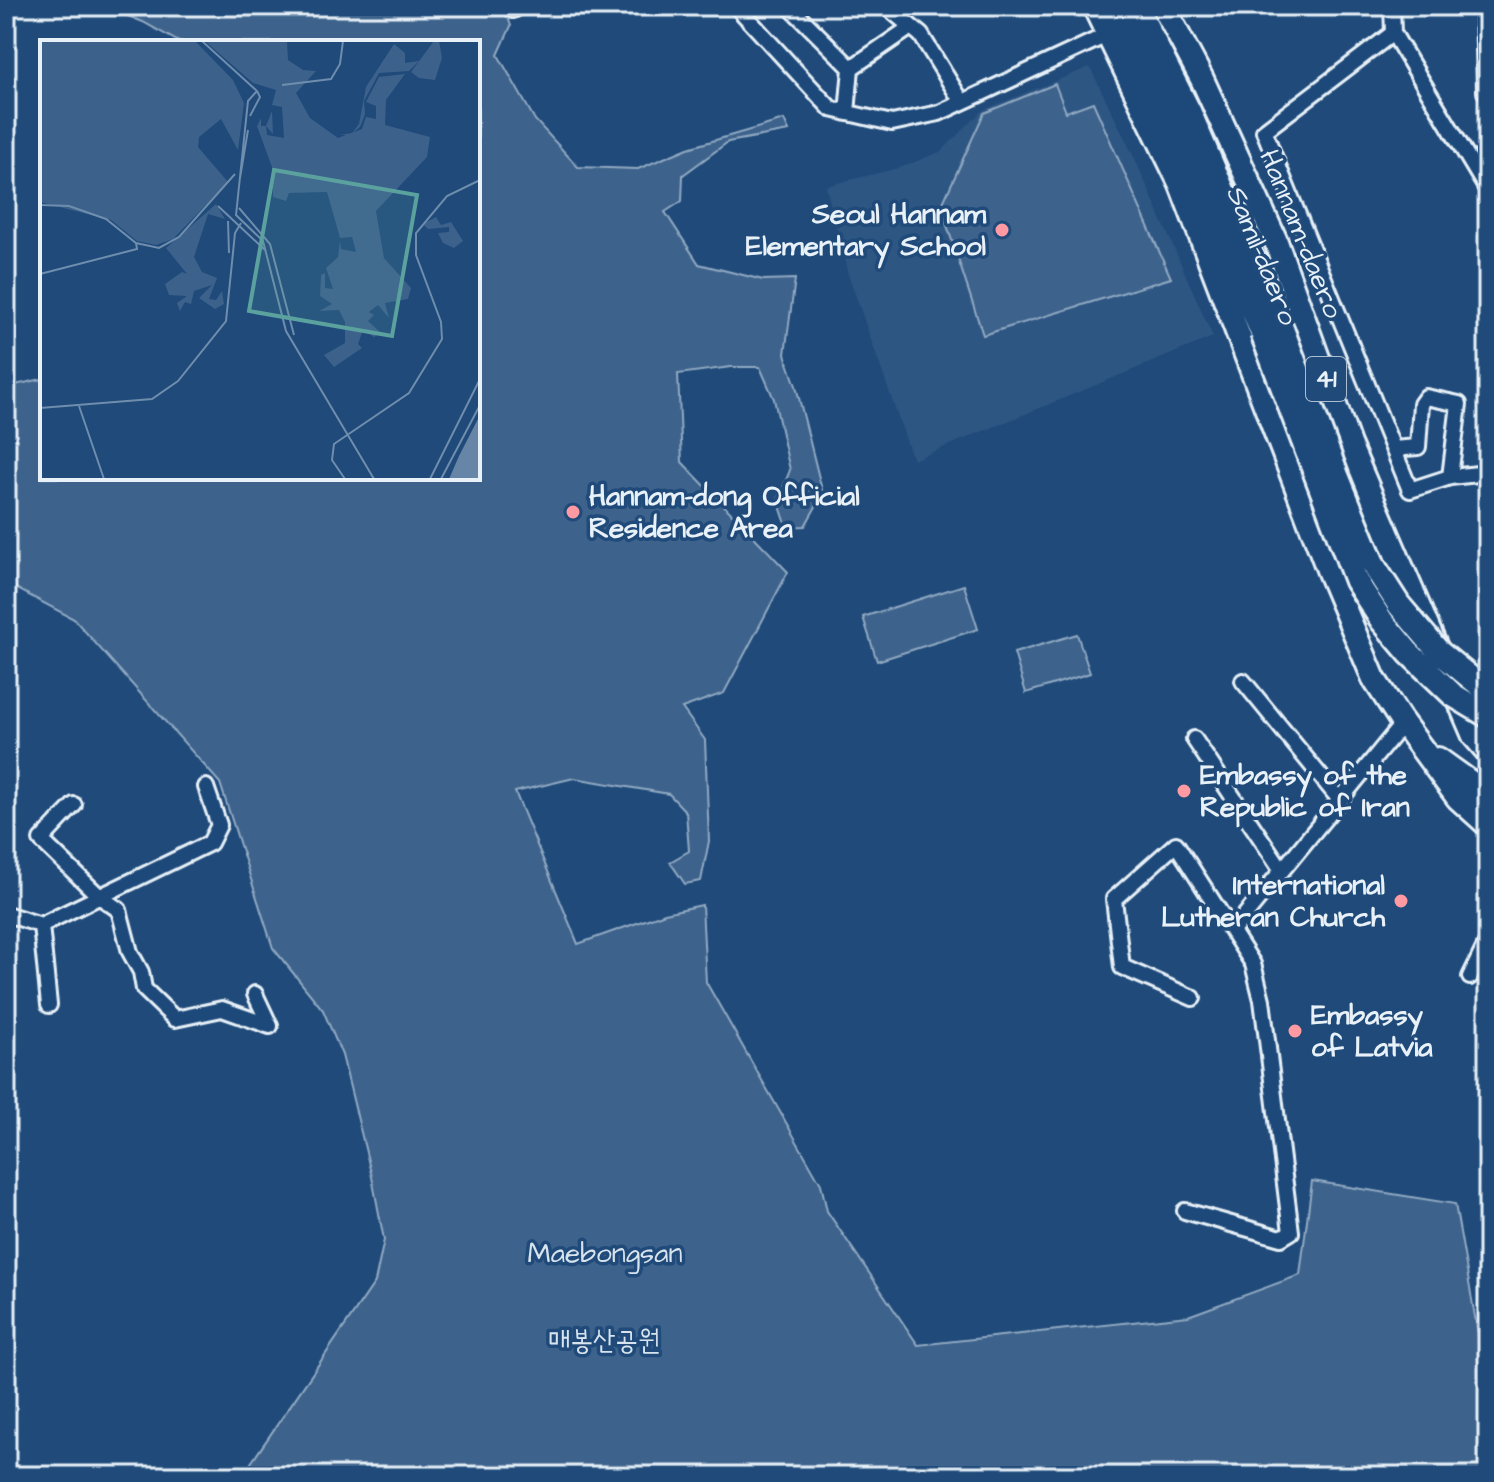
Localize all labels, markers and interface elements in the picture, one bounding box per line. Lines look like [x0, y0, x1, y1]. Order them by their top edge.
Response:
inset map [40, 40, 480, 480]
street label: Hannam-daero [1249, 144, 1353, 324]
street label: Samil-daero [1217, 181, 1308, 331]
place label: Seoul Hannam Elementary School [746, 195, 987, 269]
marker: Seoul Hannam Elementary School [993, 221, 1011, 239]
road number: 41 [1306, 357, 1346, 401]
place label: Hannam-dong Official Residence Area [589, 477, 860, 548]
marker: Hannam-dong Official Residence Area [564, 503, 582, 521]
place label: Embassy of the Republic of Iran [1200, 756, 1410, 828]
marker: Embassy of the Republic of Iran [1175, 782, 1193, 800]
place label: International Lutheran Church [1161, 866, 1386, 937]
marker: International Lutheran Church [1392, 892, 1410, 910]
place label: Embassy of Latvia [1311, 996, 1433, 1067]
marker: Embassy of Latvia [1286, 1022, 1304, 1040]
park label: Maebongsan [528, 1234, 682, 1274]
park label: 매봉산공원 [548, 1321, 660, 1360]

